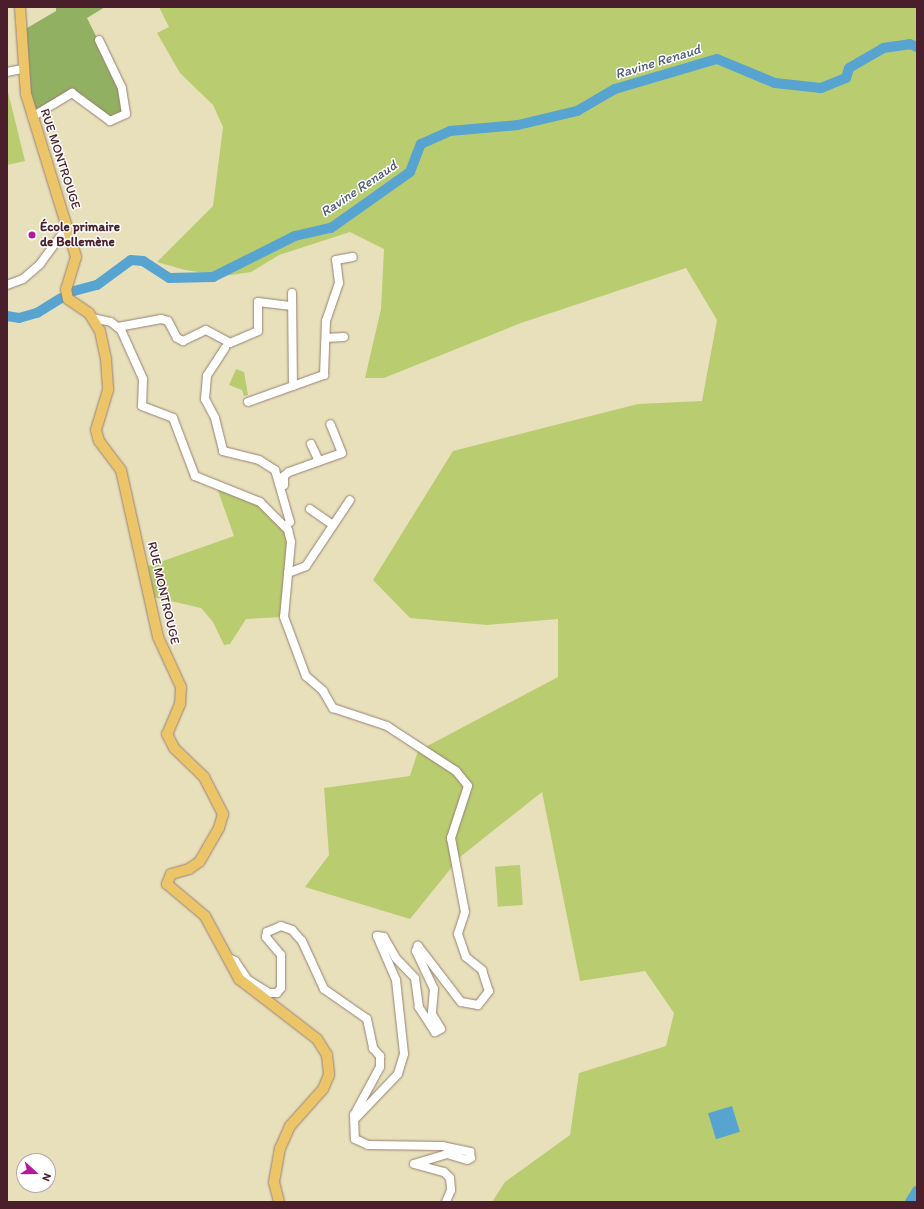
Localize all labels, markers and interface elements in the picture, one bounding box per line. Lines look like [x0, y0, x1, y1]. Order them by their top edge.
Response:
water label: Ravine Renaud [613, 41, 703, 83]
street label: RUE MONTROUGE [36, 107, 84, 211]
water label: Ravine Renaud [318, 157, 400, 221]
place label: École primaire de Bellemène [40, 220, 120, 251]
marker: École primaire de Bellemène [27, 230, 37, 240]
street label: RUE MONTROUGE [144, 540, 182, 646]
north arrow [16, 1153, 56, 1193]
text: N [39, 1171, 54, 1183]

